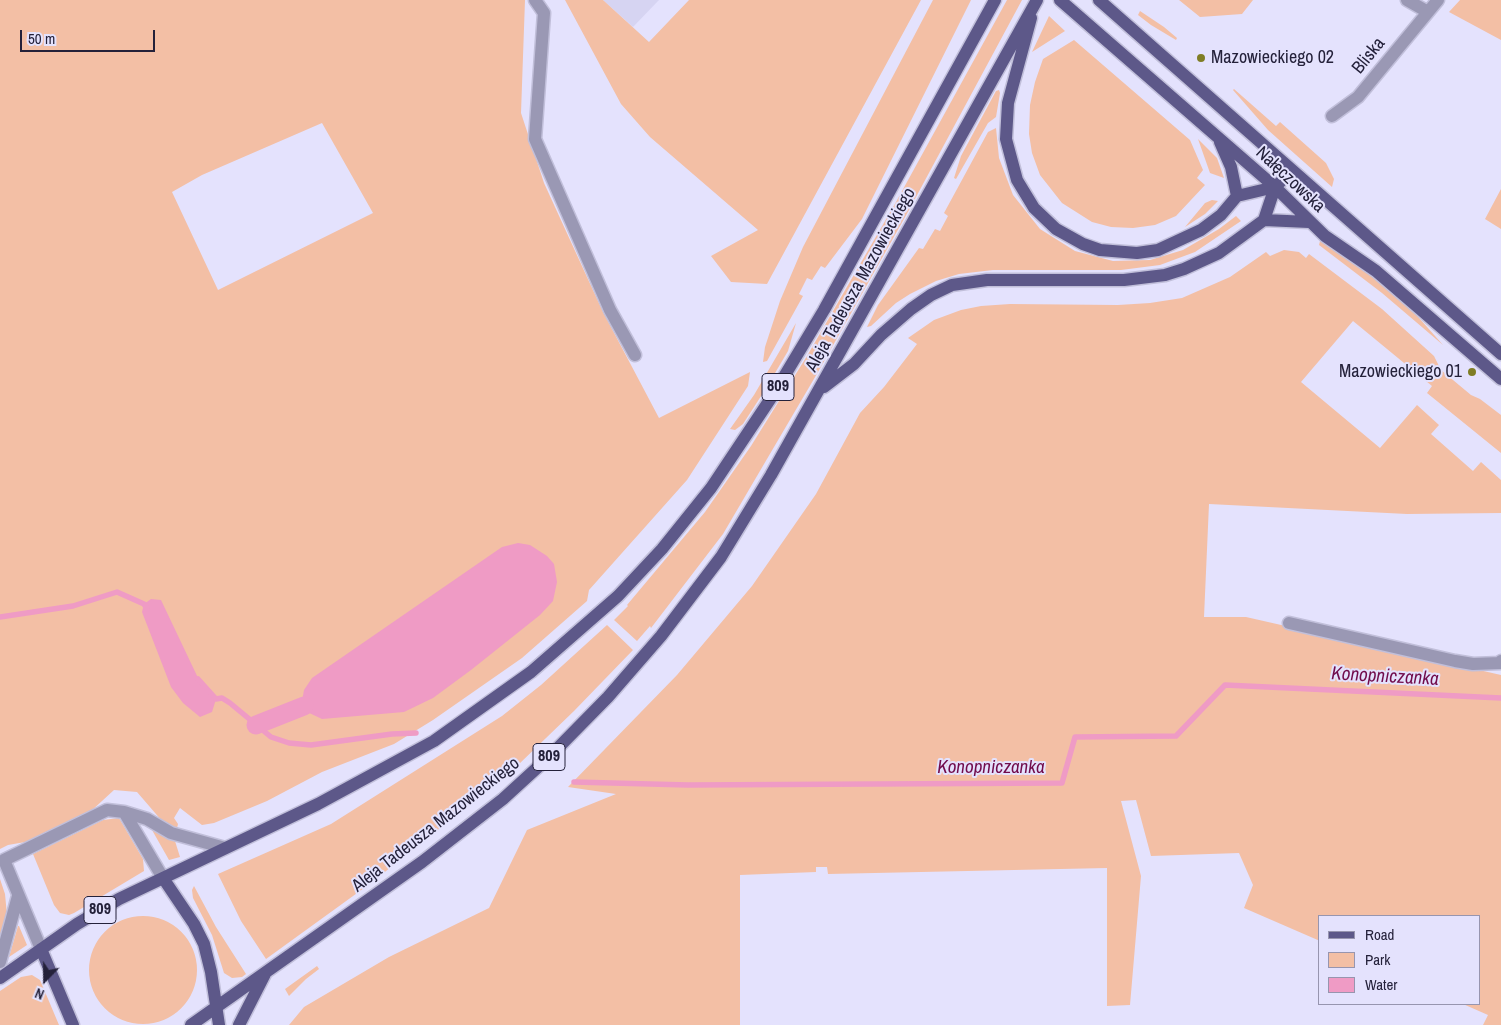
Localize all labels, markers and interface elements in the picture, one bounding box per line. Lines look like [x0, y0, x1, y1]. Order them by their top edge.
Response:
scale bar [22, 20, 158, 52]
text: 50 m [28, 28, 55, 49]
street label: Bliska [1348, 34, 1390, 78]
place label: Mazowieckiego 02 [1211, 47, 1334, 69]
marker: Mazowieckiego 02 [1195, 52, 1207, 64]
street label: Nałęczowska [1251, 142, 1329, 218]
street label: Aleja Tadeusza Mazowieckiego [801, 184, 921, 376]
place label: Mazowieckiego 01 [1339, 361, 1462, 383]
marker: Mazowieckiego 01 [1466, 366, 1478, 378]
road number: 809 [762, 374, 794, 401]
water label: Konopniczanka [1331, 663, 1439, 691]
road number: 809 [533, 744, 565, 770]
street label: Aleja Tadeusza Mazowieckiego [348, 753, 524, 897]
water label: Konopniczanka [937, 757, 1045, 779]
road number: 809 [84, 896, 116, 924]
legend [1318, 915, 1481, 1005]
text: Road [1365, 924, 1394, 945]
text: Park [1365, 949, 1390, 970]
north arrow [20, 955, 70, 1005]
text: Water [1365, 974, 1397, 995]
text: N [32, 984, 47, 1004]

